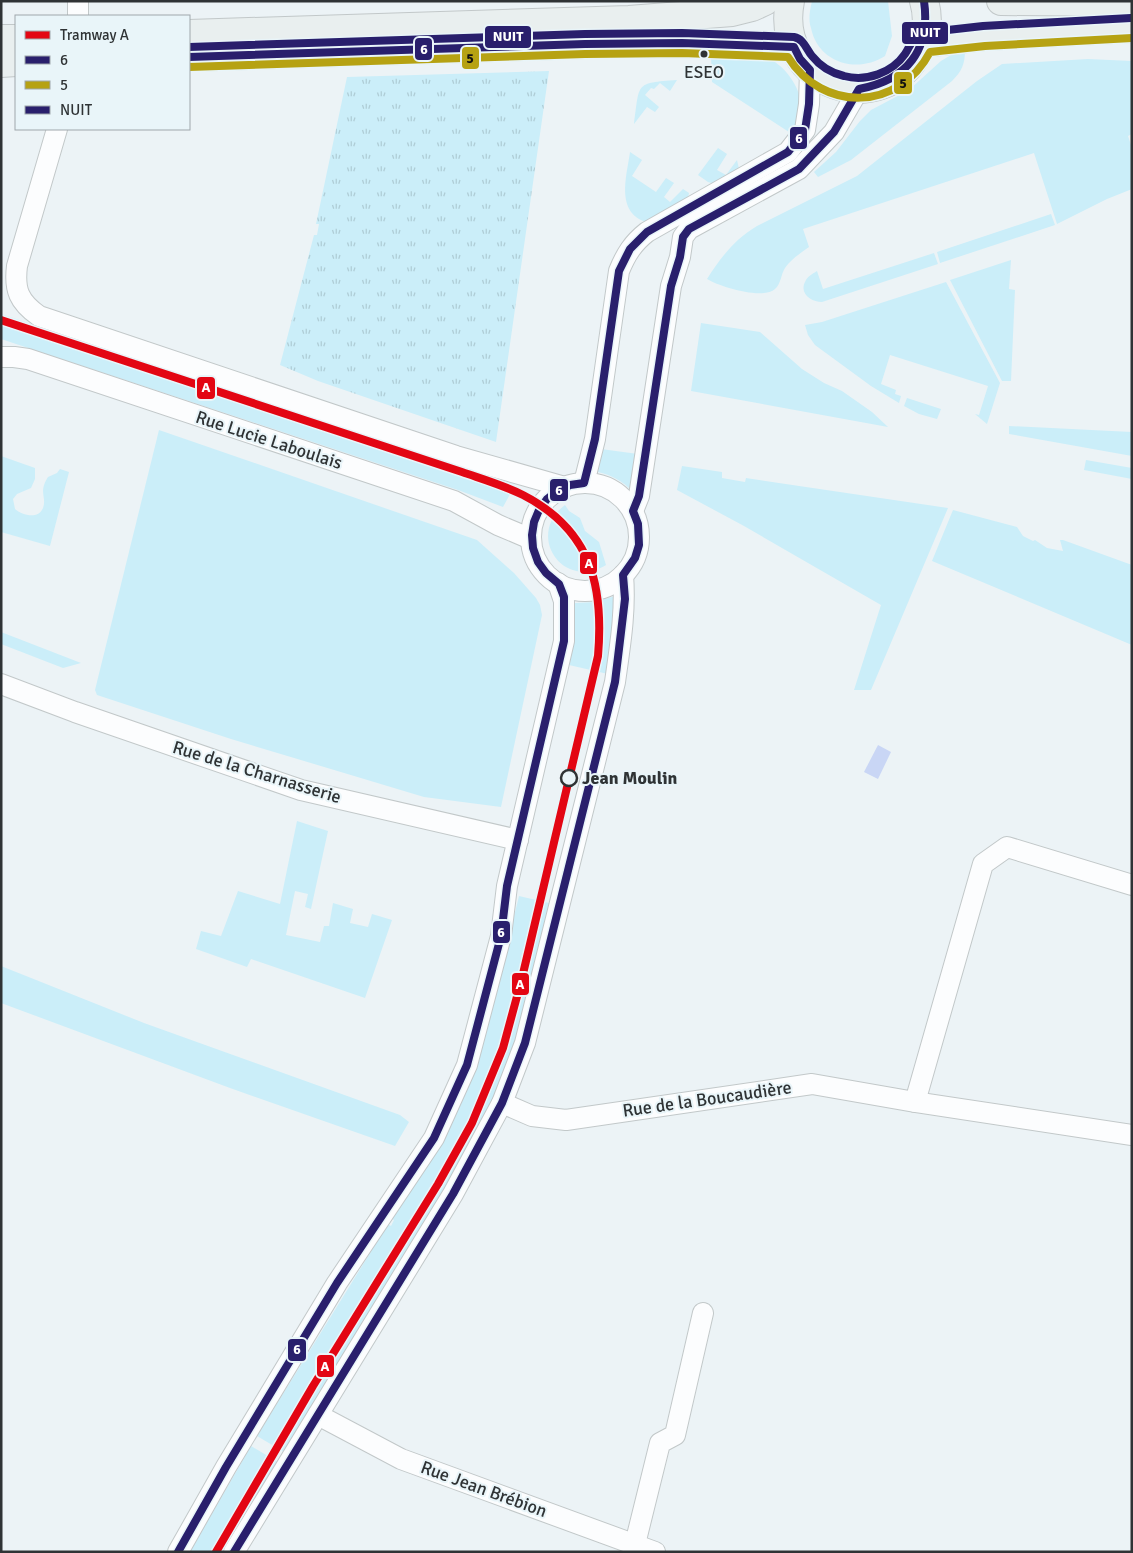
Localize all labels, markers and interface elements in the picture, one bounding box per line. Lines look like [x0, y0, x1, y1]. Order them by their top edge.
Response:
legend [15, 15, 190, 130]
line badge: NUIT [901, 21, 949, 45]
text: NUIT [910, 24, 941, 41]
line badge: NUIT [484, 25, 532, 49]
text: Tramway A [60, 26, 129, 44]
text: NUIT [493, 28, 524, 45]
line badge: 6 [414, 37, 433, 61]
text: 6 [420, 41, 428, 58]
line badge: 5 [461, 46, 480, 70]
marker: ESEO [699, 49, 709, 59]
text: 5 [466, 50, 474, 67]
text: 6 [60, 51, 68, 69]
place label: ESEO [684, 62, 724, 83]
line badge: 5 [893, 71, 913, 95]
text: 5 [899, 75, 907, 92]
text: 5 [60, 76, 68, 94]
text: NUIT [60, 101, 93, 119]
line badge: 6 [789, 126, 808, 150]
text: 6 [795, 130, 803, 147]
line badge: A [196, 376, 216, 400]
text: A [202, 379, 211, 396]
street label: Rue Lucie Laboulais [193, 406, 345, 474]
line badge: 6 [549, 478, 569, 502]
text: 6 [555, 482, 563, 499]
line badge: A [579, 551, 598, 575]
text: A [585, 555, 594, 572]
street label: Rue de la Charnasserie [170, 736, 344, 808]
place label: Jean Moulin [582, 767, 678, 789]
marker: Jean Moulin [560, 769, 578, 787]
line badge: 6 [492, 920, 511, 944]
text: 6 [497, 924, 505, 941]
line badge: A [511, 972, 530, 996]
text: A [516, 976, 525, 993]
street label: Rue de la Boucaudière [621, 1076, 793, 1122]
line badge: 6 [287, 1338, 307, 1362]
text: 6 [293, 1341, 301, 1358]
line badge: A [316, 1354, 335, 1378]
text: A [321, 1358, 330, 1375]
street label: Rue Jean Brébion [418, 1456, 550, 1522]

